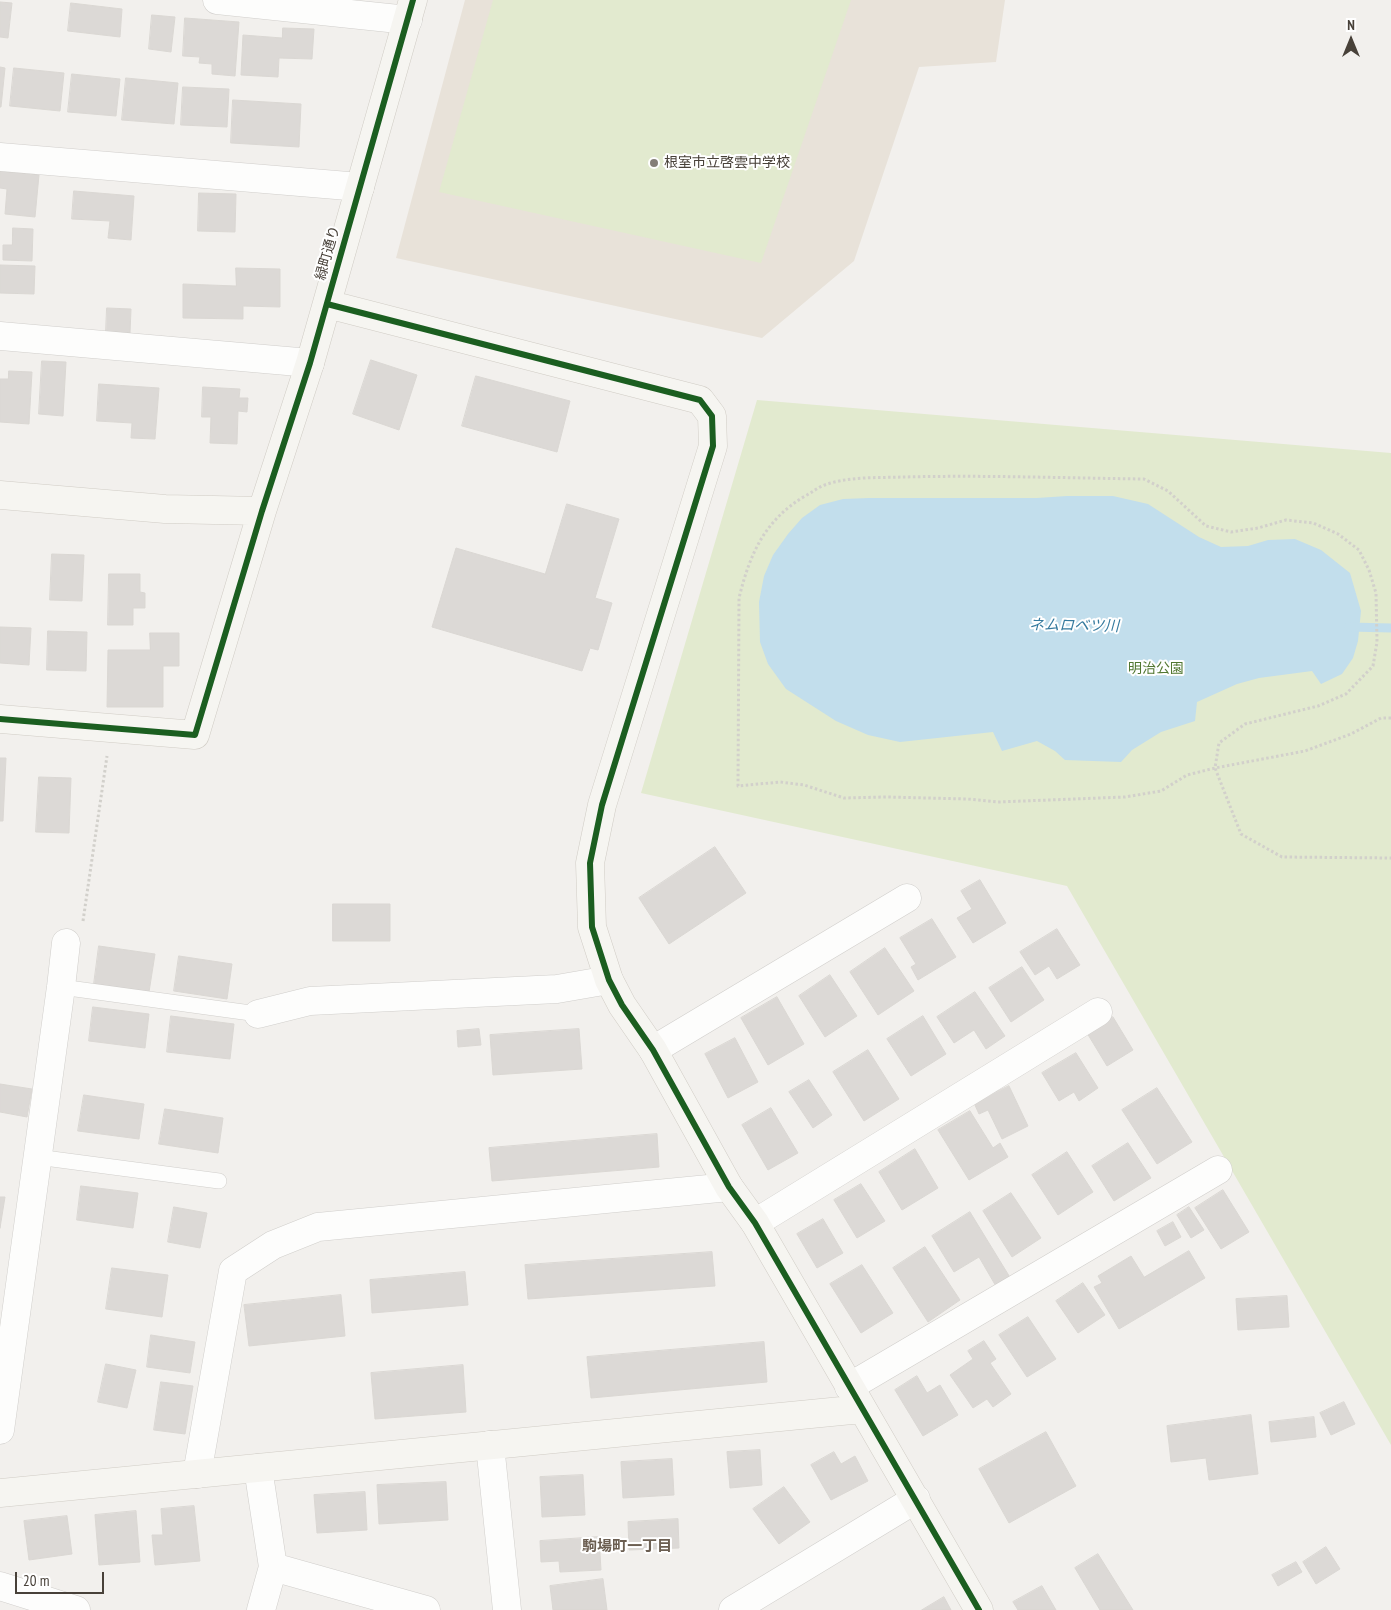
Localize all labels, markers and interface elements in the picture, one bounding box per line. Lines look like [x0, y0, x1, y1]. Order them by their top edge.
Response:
north arrow [1326, 15, 1376, 65]
text: N [1347, 16, 1355, 34]
place label: 根室市立啓雲中学校 [664, 155, 790, 171]
marker: 根室市立啓雲中学校 [648, 157, 660, 169]
street label: 緑町通り [312, 224, 344, 282]
water label: ネムロベツ川 [1029, 616, 1119, 636]
park label: 明治公園 [1128, 661, 1184, 677]
district label: 駒場町一丁目 [582, 1538, 672, 1556]
scale bar [18, 1562, 106, 1594]
text: 20 m [23, 1571, 49, 1590]

